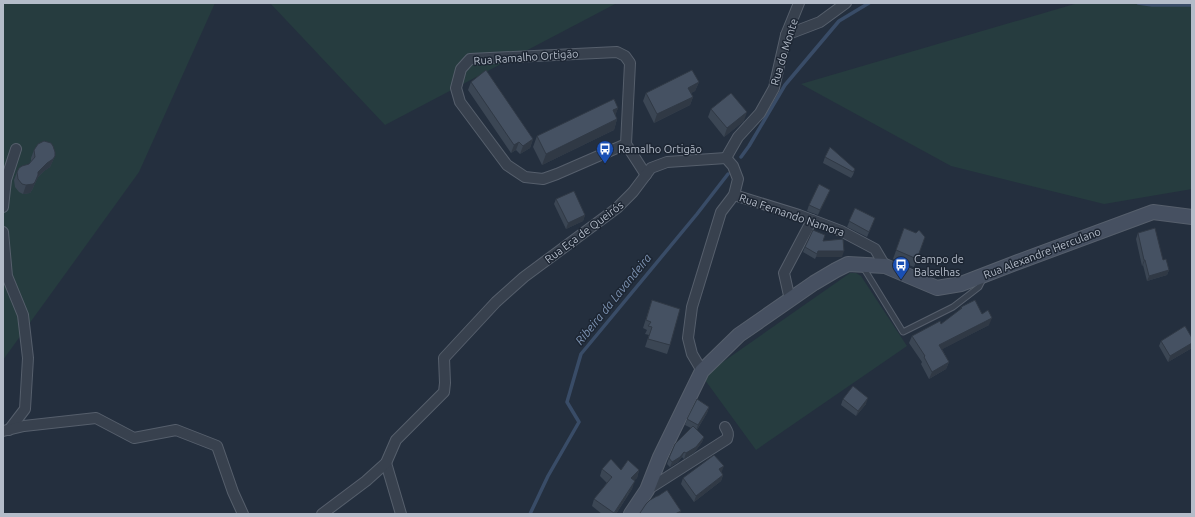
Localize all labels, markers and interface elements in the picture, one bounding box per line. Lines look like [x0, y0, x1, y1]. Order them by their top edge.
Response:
street label: Rua do Monte [768, 17, 800, 87]
street label: Rua Ramalho Ortigão [473, 47, 579, 67]
bus stop icon: Ramalho Ortigão [595, 139, 615, 164]
place label: Ramalho Ortigão [618, 143, 702, 155]
street label: Rua Fernando Namora [738, 191, 846, 239]
street label: Rua Eça de Queirós [543, 199, 626, 265]
street label: Rua Alexandre Herculano [982, 225, 1102, 281]
water label: Ribeira da Lavandeira [572, 251, 654, 347]
place label: Campo de Balselhas [914, 253, 964, 278]
bus stop icon: Campo de Balselhas [891, 255, 911, 280]

